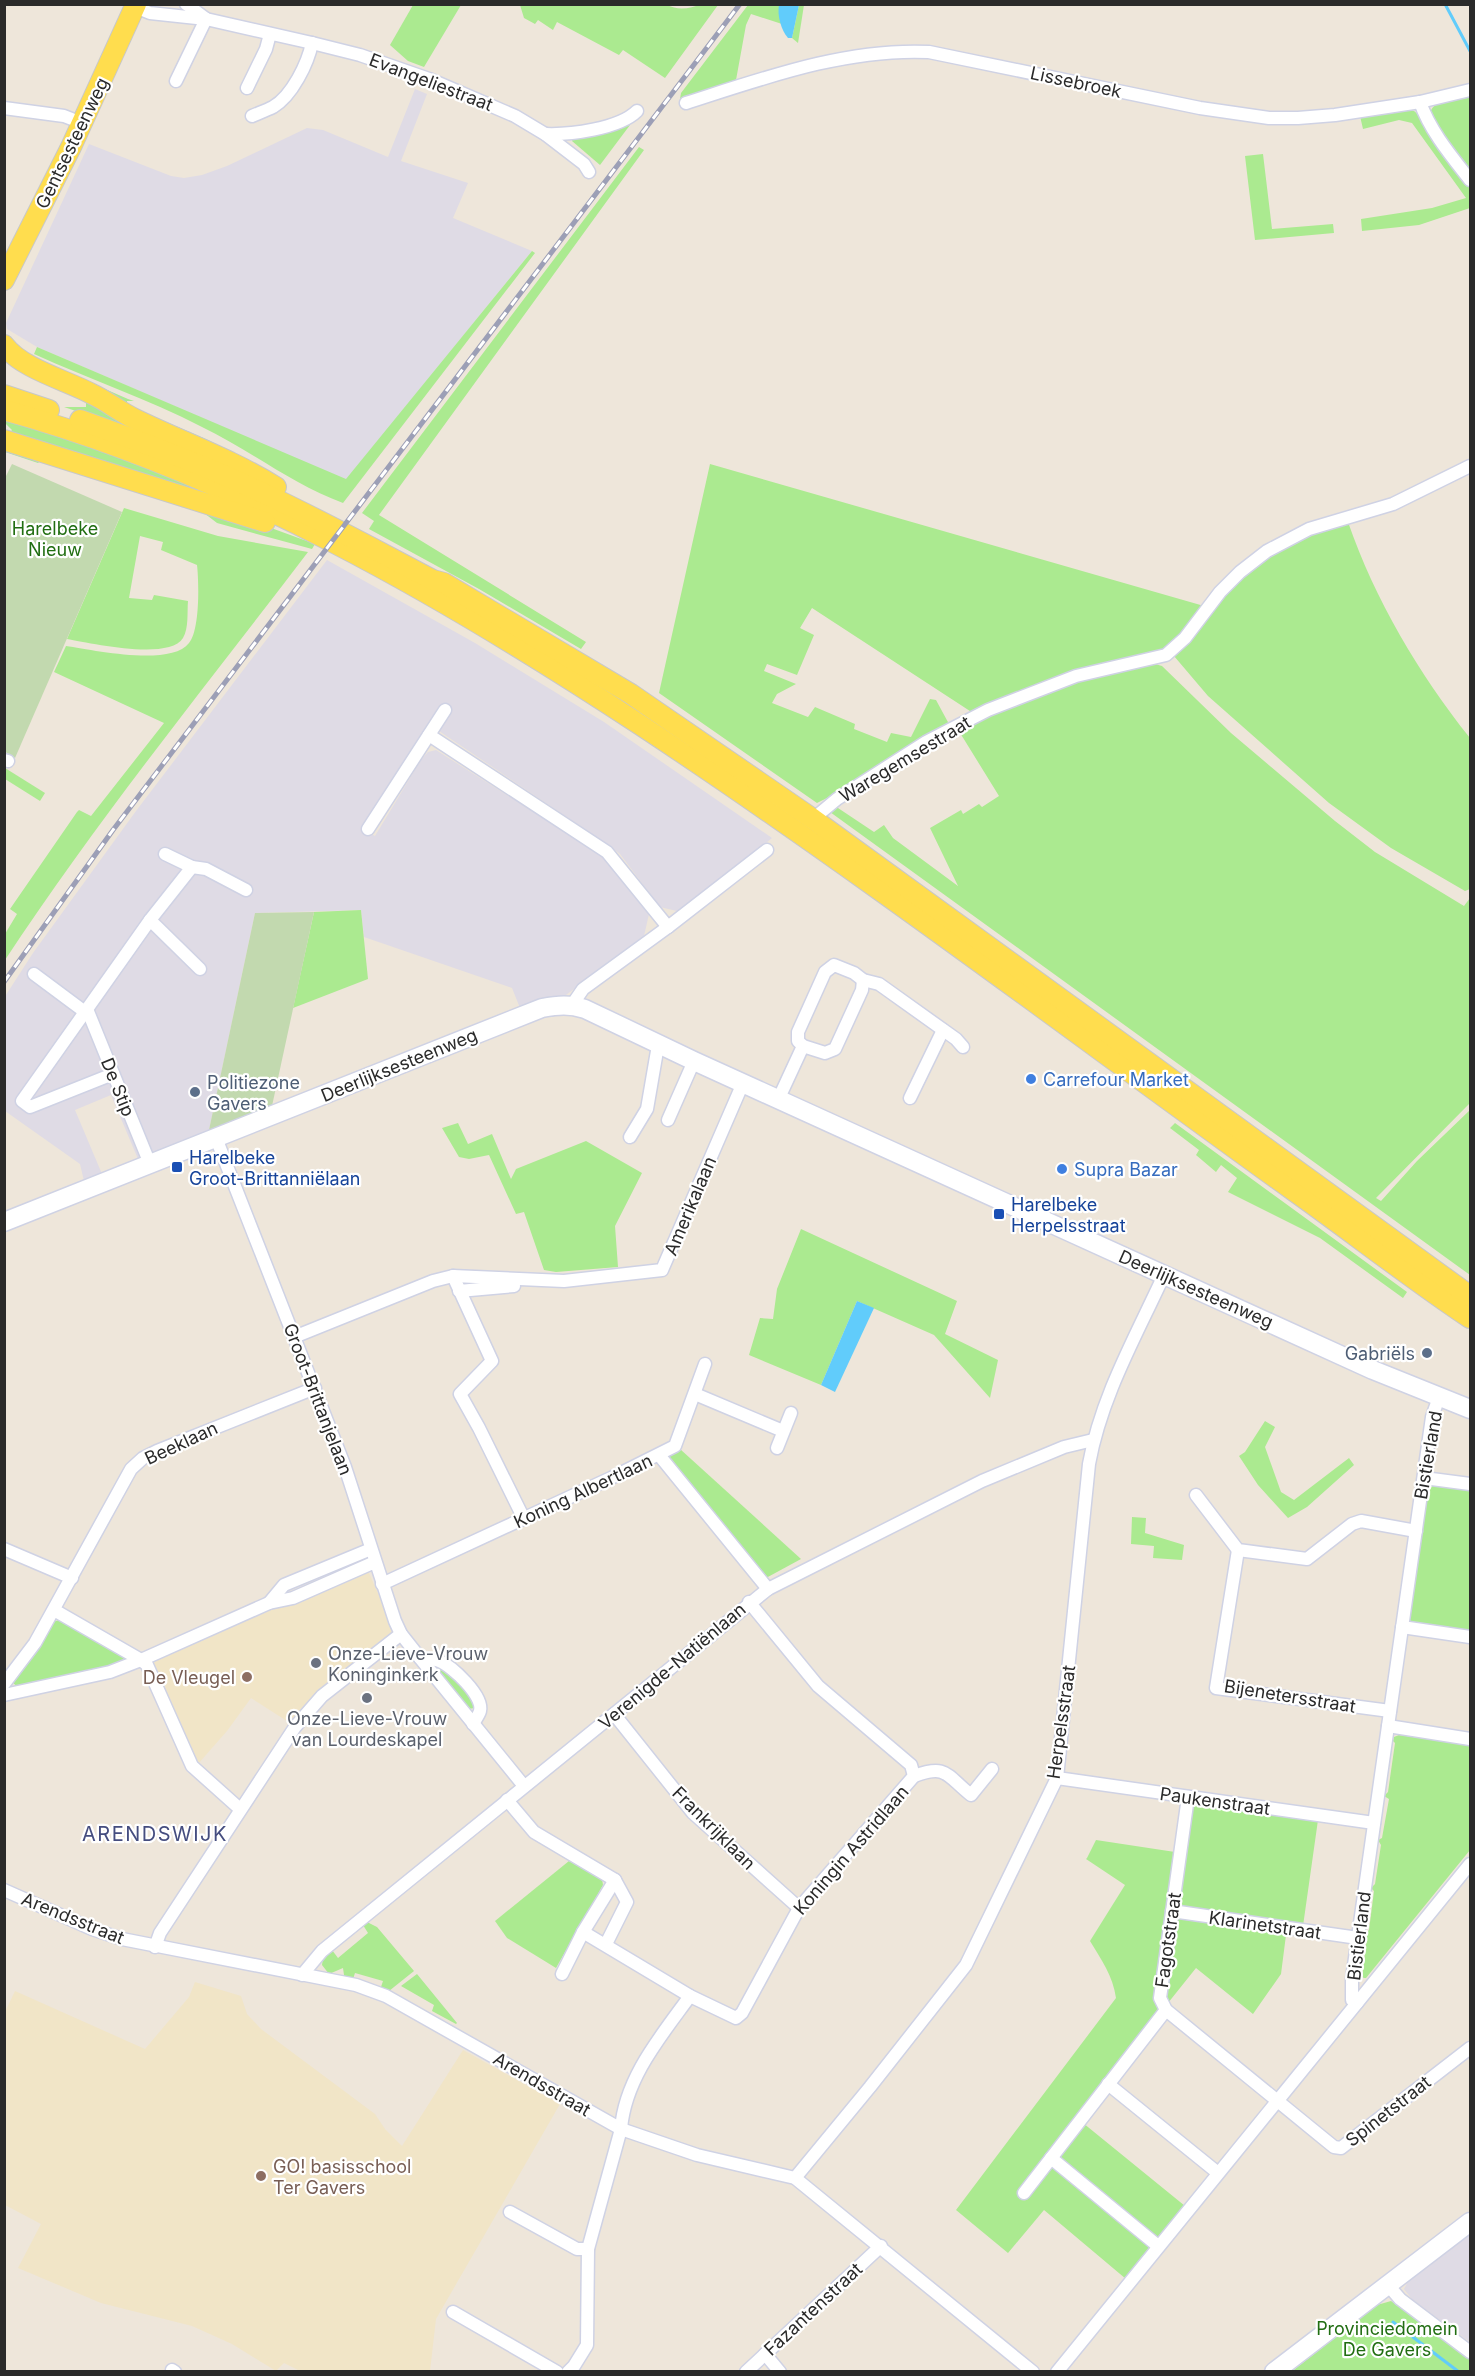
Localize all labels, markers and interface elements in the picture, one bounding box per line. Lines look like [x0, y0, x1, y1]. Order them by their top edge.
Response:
street label: Evangeliestraat [366, 49, 496, 115]
street label: Lissebroek [1028, 62, 1124, 102]
street label: Gentsesteenweg [31, 74, 113, 212]
park label: Harelbeke Nieuw [12, 518, 98, 560]
street label: Waregemsestraat [836, 711, 975, 806]
street label: Deerlijksesteenweg [318, 1024, 480, 1106]
street label: De Stip [97, 1055, 139, 1119]
place label: Carrefour Market [1043, 1069, 1189, 1090]
place label: Politiezone Gavers [207, 1072, 300, 1114]
marker: Carrefour Market [1024, 1072, 1038, 1086]
marker: Politiezone Gavers [188, 1085, 202, 1099]
place label: Harelbeke Groot-Brittanniëlaan [189, 1147, 360, 1189]
street label: Amerikalaan [660, 1153, 720, 1259]
place label: Supra Bazar [1074, 1159, 1178, 1180]
marker: Harelbeke Groot-Brittanniëlaan [170, 1160, 184, 1174]
marker: Supra Bazar [1055, 1162, 1069, 1176]
place label: Harelbeke Herpelsstraat [1011, 1194, 1126, 1236]
marker: Harelbeke Herpelsstraat [992, 1207, 1006, 1221]
street label: Deerlijksesteenweg [1116, 1245, 1276, 1333]
street label: Groot-Brittanjelaan [279, 1320, 357, 1478]
place label: Gabriëls [1345, 1343, 1415, 1364]
marker: Gabriëls [1420, 1346, 1434, 1360]
street label: Bistierland [1410, 1409, 1446, 1501]
street label: Beeklaan [141, 1417, 221, 1469]
street label: Koning Albertlaan [510, 1450, 656, 1532]
street label: Verenigde-Natiënlaan [594, 1598, 750, 1734]
place label: Onze-Lieve-Vrouw Koninginkerk [328, 1643, 488, 1685]
marker: Onze-Lieve-Vrouw Koninginkerk [309, 1656, 323, 1670]
street label: Herpelsstraat [1043, 1664, 1079, 1780]
place label: De Vleugel [143, 1667, 235, 1688]
marker: De Vleugel [240, 1670, 254, 1684]
street label: Bijenetersstraat [1223, 1675, 1357, 1717]
marker: Onze-Lieve-Vrouw van Lourdeskapel [360, 1691, 374, 1705]
place label: Onze-Lieve-Vrouw van Lourdeskapel [287, 1708, 447, 1750]
street label: Koningin Astridlaan [789, 1781, 913, 1919]
street label: Frankrijklaan [668, 1782, 760, 1874]
street label: Paukenstraat [1159, 1783, 1272, 1819]
district label: ARENDSWIJK [82, 1822, 228, 1846]
street label: Arendsstraat [19, 1888, 127, 1948]
street label: Bistierland [1343, 1890, 1375, 1982]
street label: Fagotstraat [1151, 1891, 1185, 1989]
street label: Klarinetstraat [1208, 1907, 1323, 1943]
street label: Arendsstraat [490, 2048, 594, 2120]
street label: Spinetstraat [1341, 2071, 1435, 2151]
place label: GO! basisschool Ter Gavers [273, 2156, 411, 2198]
marker: GO! basisschool Ter Gavers [254, 2169, 268, 2183]
street label: Fazantenstraat [760, 2258, 866, 2360]
park label: Provinciedomein De Gavers [1316, 2318, 1458, 2360]

